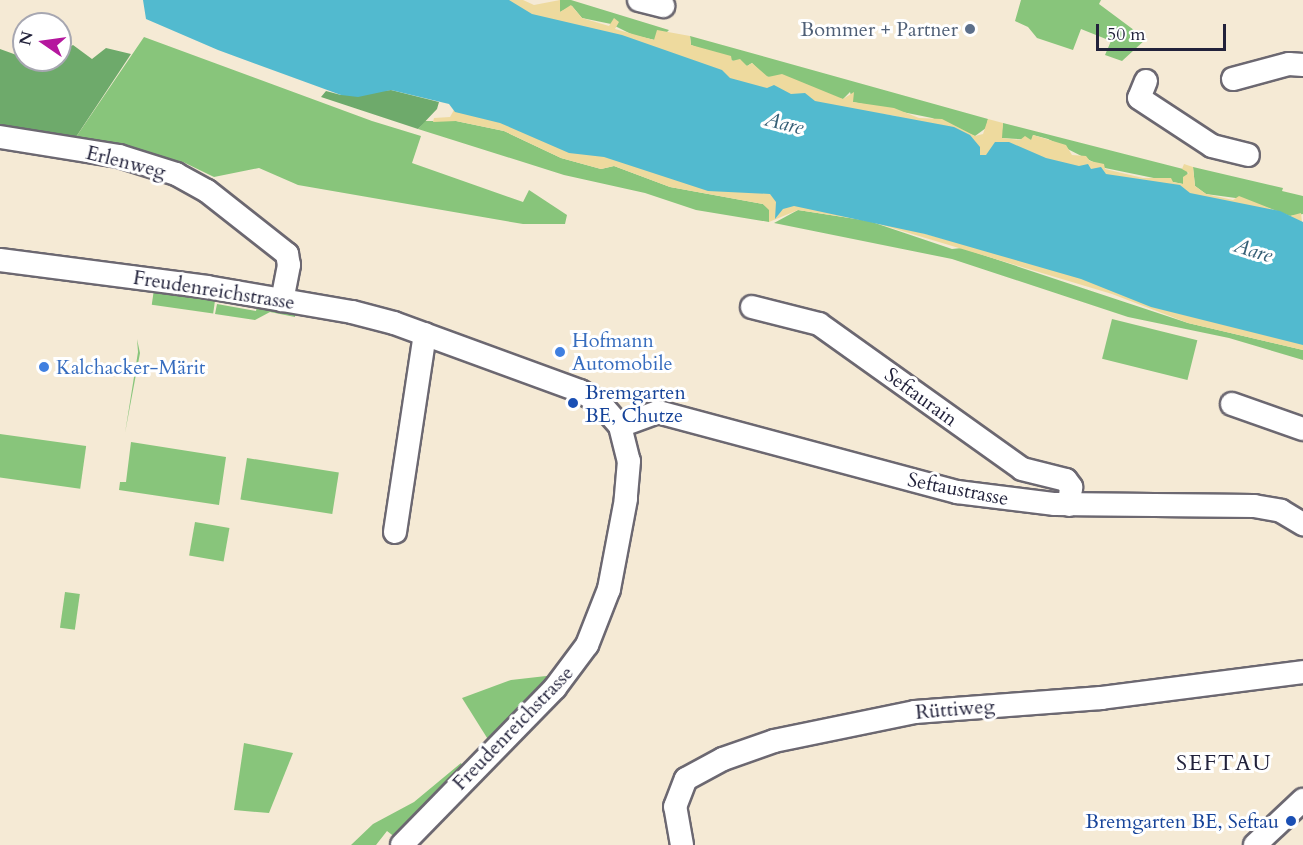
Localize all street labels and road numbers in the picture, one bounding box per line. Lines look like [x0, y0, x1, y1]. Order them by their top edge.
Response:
street label: Erlenweg [84, 140, 168, 184]
street label: Freudenreichstrasse [131, 265, 297, 315]
street label: Seftaurain [880, 363, 962, 431]
street label: Seftaustrasse [905, 467, 1011, 511]
street label: Freudenreichstrasse [448, 661, 578, 795]
street label: Rüttiweg [914, 694, 996, 724]

